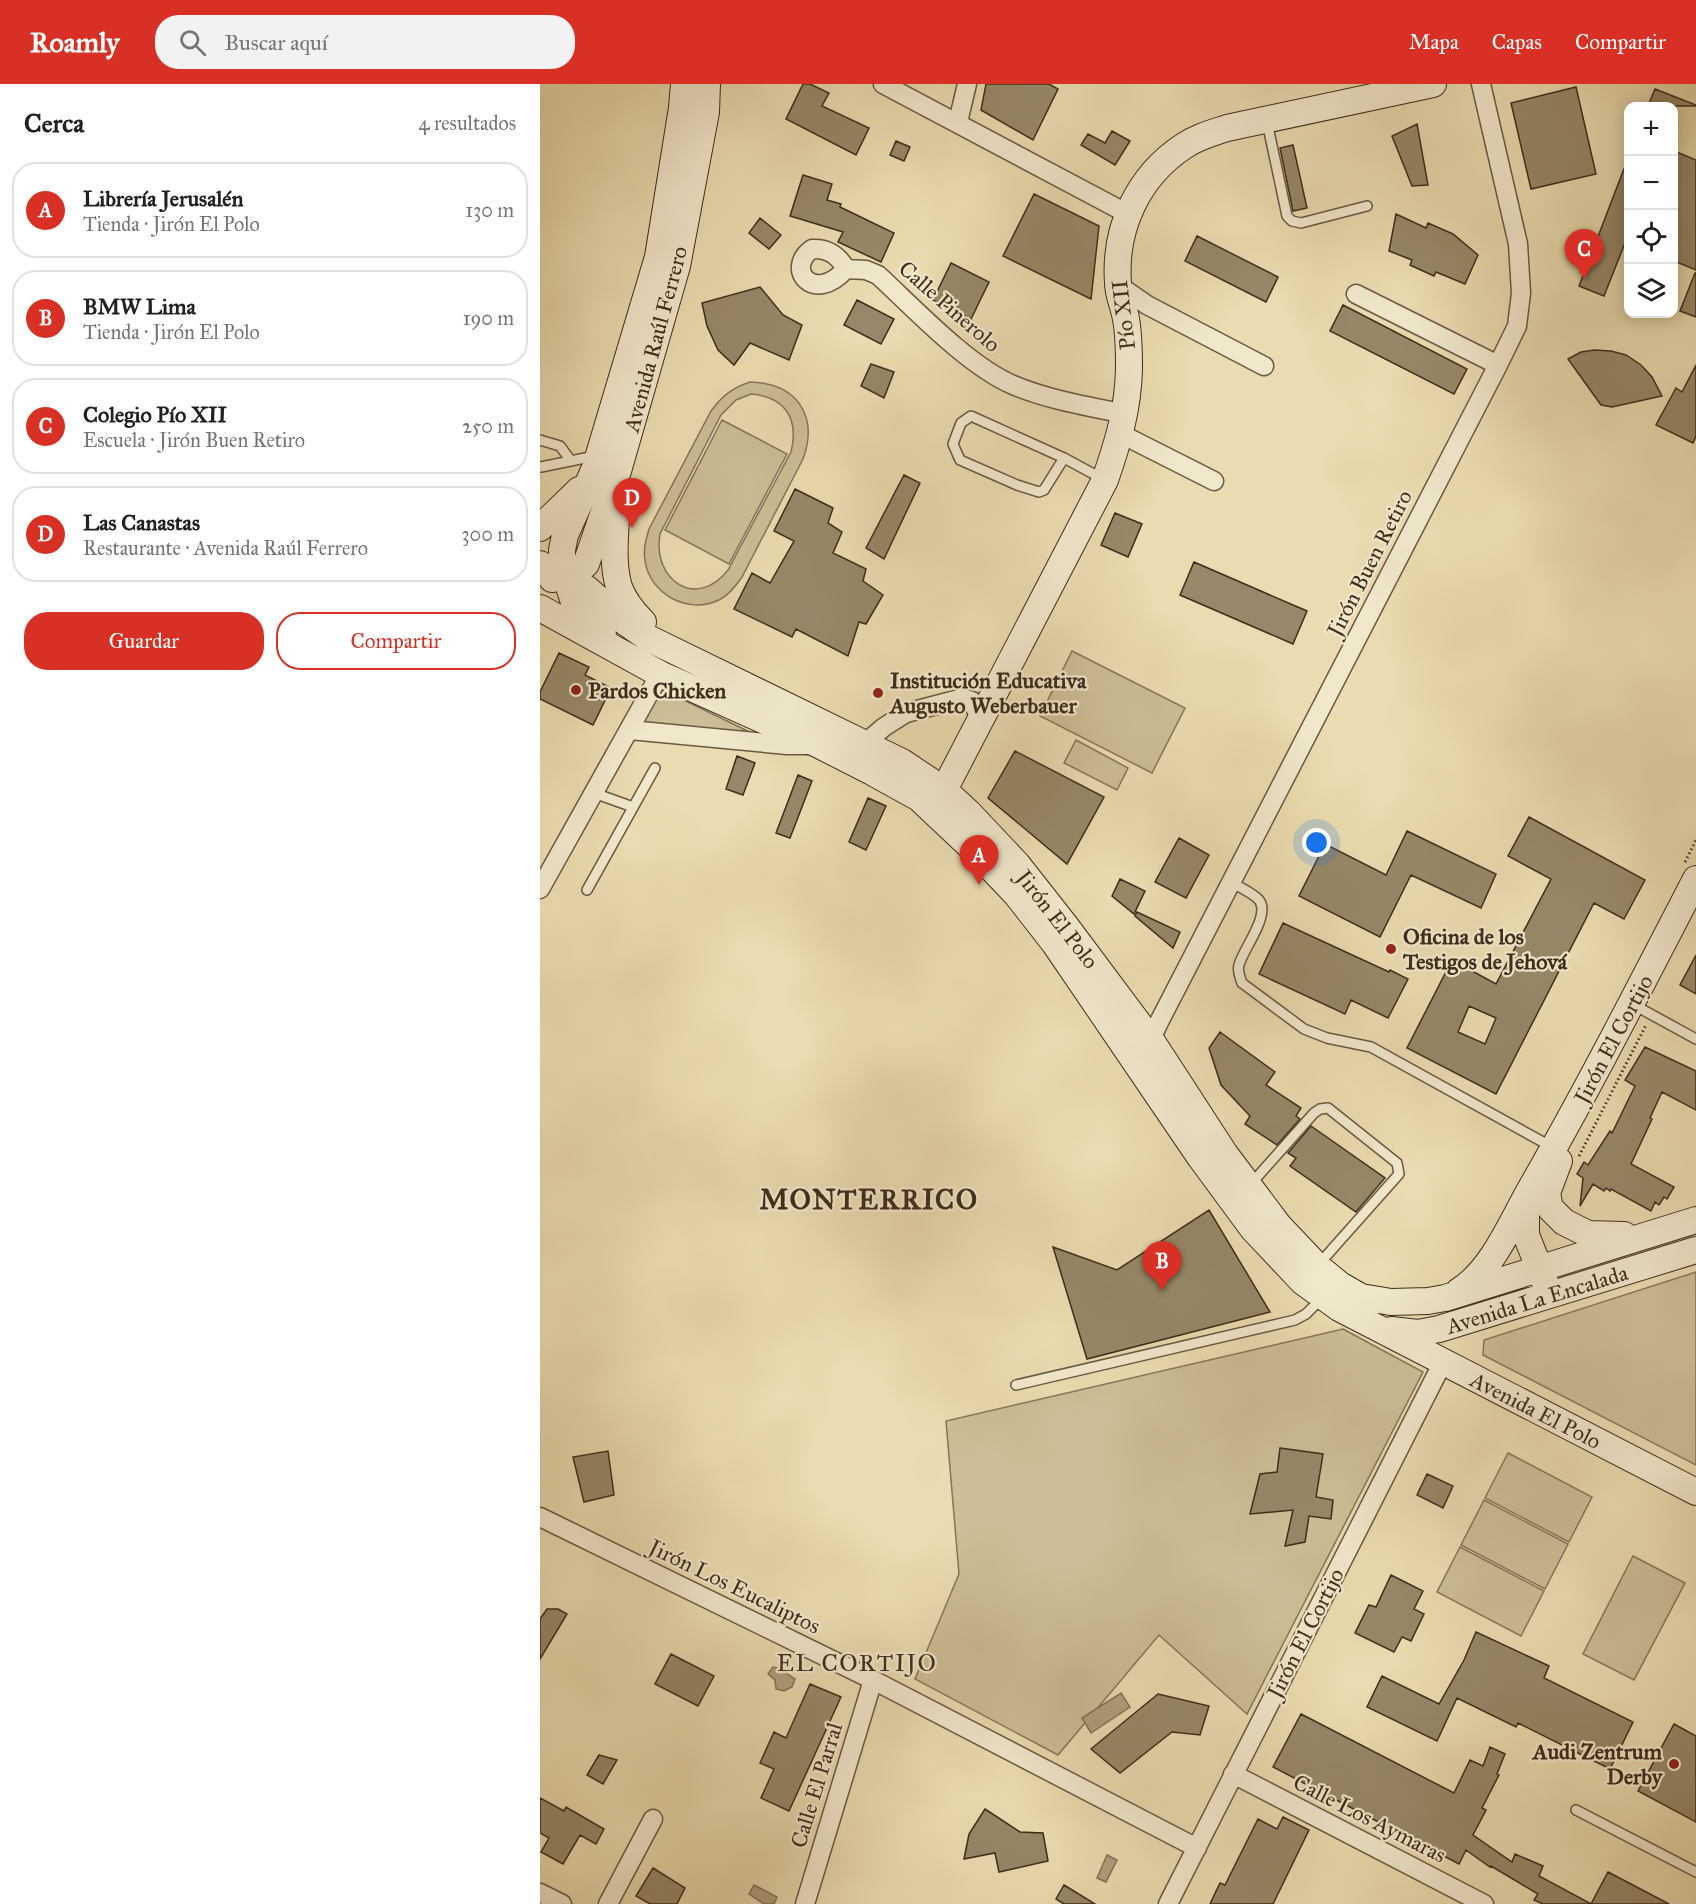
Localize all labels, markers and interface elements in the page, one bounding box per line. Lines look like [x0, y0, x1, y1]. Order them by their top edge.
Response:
search box [155, 15, 575, 69]
text: Roamly [30, 25, 119, 60]
icon: search [176, 26, 209, 59]
text: Buscar aquí [224, 29, 328, 56]
text: Mapa [1409, 29, 1459, 55]
text: Capas [1492, 29, 1542, 55]
text: Compartir [1575, 29, 1666, 55]
map controls [1624, 102, 1678, 318]
button: + [1624, 102, 1678, 156]
text: Cerca [24, 107, 84, 139]
text: 4 resultados [418, 111, 516, 135]
button: − [1624, 156, 1678, 210]
text: Librería Jerusalén [83, 185, 243, 212]
text: A [39, 198, 52, 222]
text: 130 m [465, 198, 514, 222]
button: locate [1624, 210, 1678, 264]
text: Tienda · Jirón El Polo [83, 212, 260, 236]
pin: C [1564, 230, 1604, 279]
street label: Avenida Raúl Ferrero [617, 243, 693, 436]
street label: Calle Pinerolo [893, 255, 1006, 358]
button: layers [1624, 264, 1678, 318]
street label: Pío XII [1106, 278, 1141, 352]
text: BMW Lima [83, 293, 196, 320]
text: B [39, 306, 52, 330]
text: 190 m [463, 306, 514, 330]
text: Tienda · Jirón El Polo [83, 320, 260, 344]
text: Colegio Pío XII [83, 401, 227, 428]
text: C [39, 414, 52, 438]
text: 250 m [462, 414, 514, 438]
text: Escuela · Jirón Buen Retiro [83, 428, 305, 452]
pin: D [612, 478, 652, 528]
street label: Jirón Buen Retiro [1320, 485, 1418, 643]
text: Las Canastas [83, 509, 200, 536]
text: D [38, 522, 53, 546]
text: 300 m [462, 522, 514, 546]
text: Restaurante · Avenida Raúl Ferrero [83, 536, 368, 560]
button: Guardar [24, 612, 264, 670]
button: Compartir [276, 612, 516, 670]
place label: Institución Educativa Augusto Weberbauer [888, 667, 1087, 719]
place label: Pardos Chicken [588, 677, 726, 704]
marker: Pardos Chicken [569, 683, 583, 697]
marker: Institución Educativa Augusto Weberbauer [871, 686, 885, 700]
your location [1302, 828, 1331, 857]
pin: A [960, 836, 998, 885]
street label: Jirón El Polo [1009, 863, 1104, 974]
place label: Oficina de los Testigos de Jehová [1402, 923, 1568, 976]
marker: Oficina de los Testigos de Jehová [1384, 942, 1398, 956]
street label: Jirón El Cortijo [1567, 970, 1659, 1110]
district label: MONTERRICO [760, 1182, 978, 1217]
pin: B [1142, 1242, 1182, 1291]
street label: Avenida La Encalada [1442, 1259, 1632, 1340]
street label: Avenida El Polo [1465, 1365, 1606, 1455]
street label: Jirón Los Eucaliptos [643, 1532, 825, 1640]
street label: Jirón El Cortijo [1260, 1564, 1350, 1705]
district label: EL CORTIJO [777, 1648, 937, 1678]
street label: Calle El Parral [785, 1719, 848, 1851]
place label: Audi Zentrum Derby [1531, 1738, 1664, 1790]
marker: Audi Zentrum Derby [1667, 1757, 1681, 1771]
street label: Calle Los Aymaras [1289, 1768, 1451, 1869]

